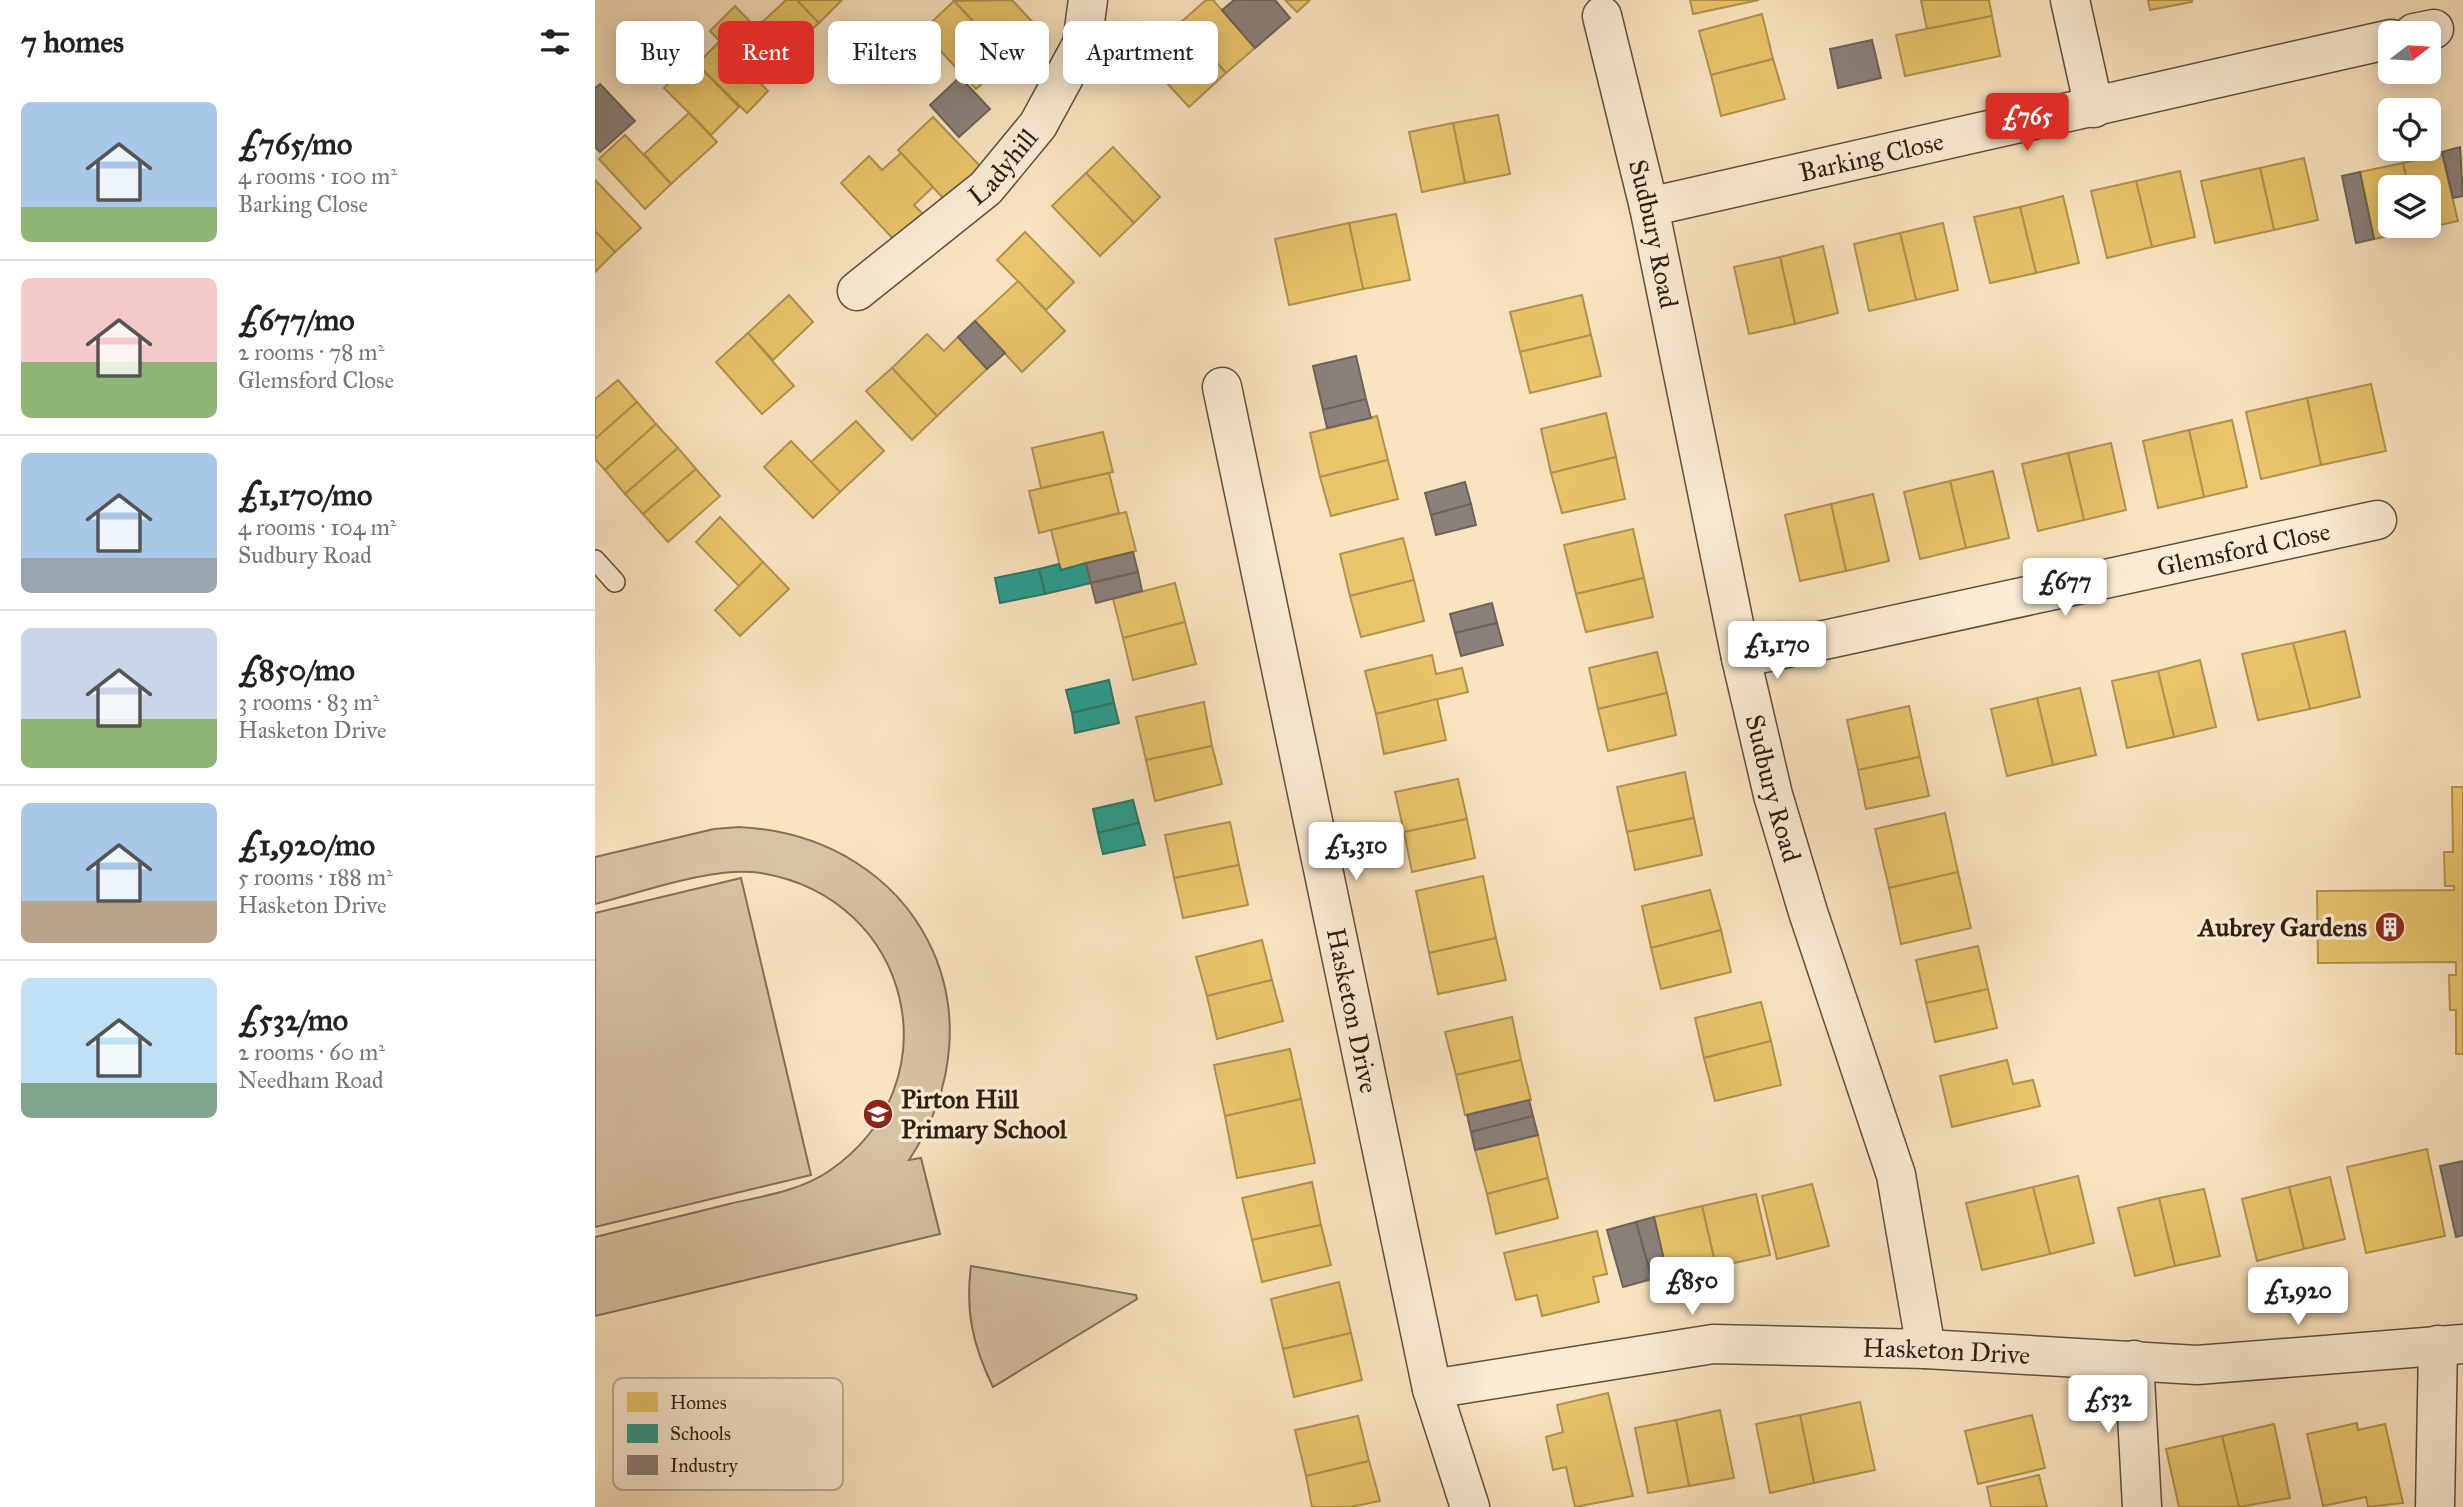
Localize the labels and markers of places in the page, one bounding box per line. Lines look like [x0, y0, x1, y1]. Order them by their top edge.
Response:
pin: £765 [1986, 94, 2068, 153]
pin: £677 [2024, 558, 2106, 618]
pin: £1,170 [1720, 622, 1834, 681]
pin: £1,310 [1299, 822, 1413, 882]
building icon: Aubrey Gardens [2373, 910, 2407, 944]
place label: Aubrey Gardens [2196, 911, 2368, 943]
place label: Pirton Hill Primary School [901, 1083, 1068, 1145]
school or university icon: Pirton Hill Primary School [861, 1097, 895, 1131]
pin: £850 [1651, 1258, 1733, 1317]
pin: £1,920 [2241, 1268, 2355, 1327]
pin: £532 [2067, 1376, 2149, 1435]

